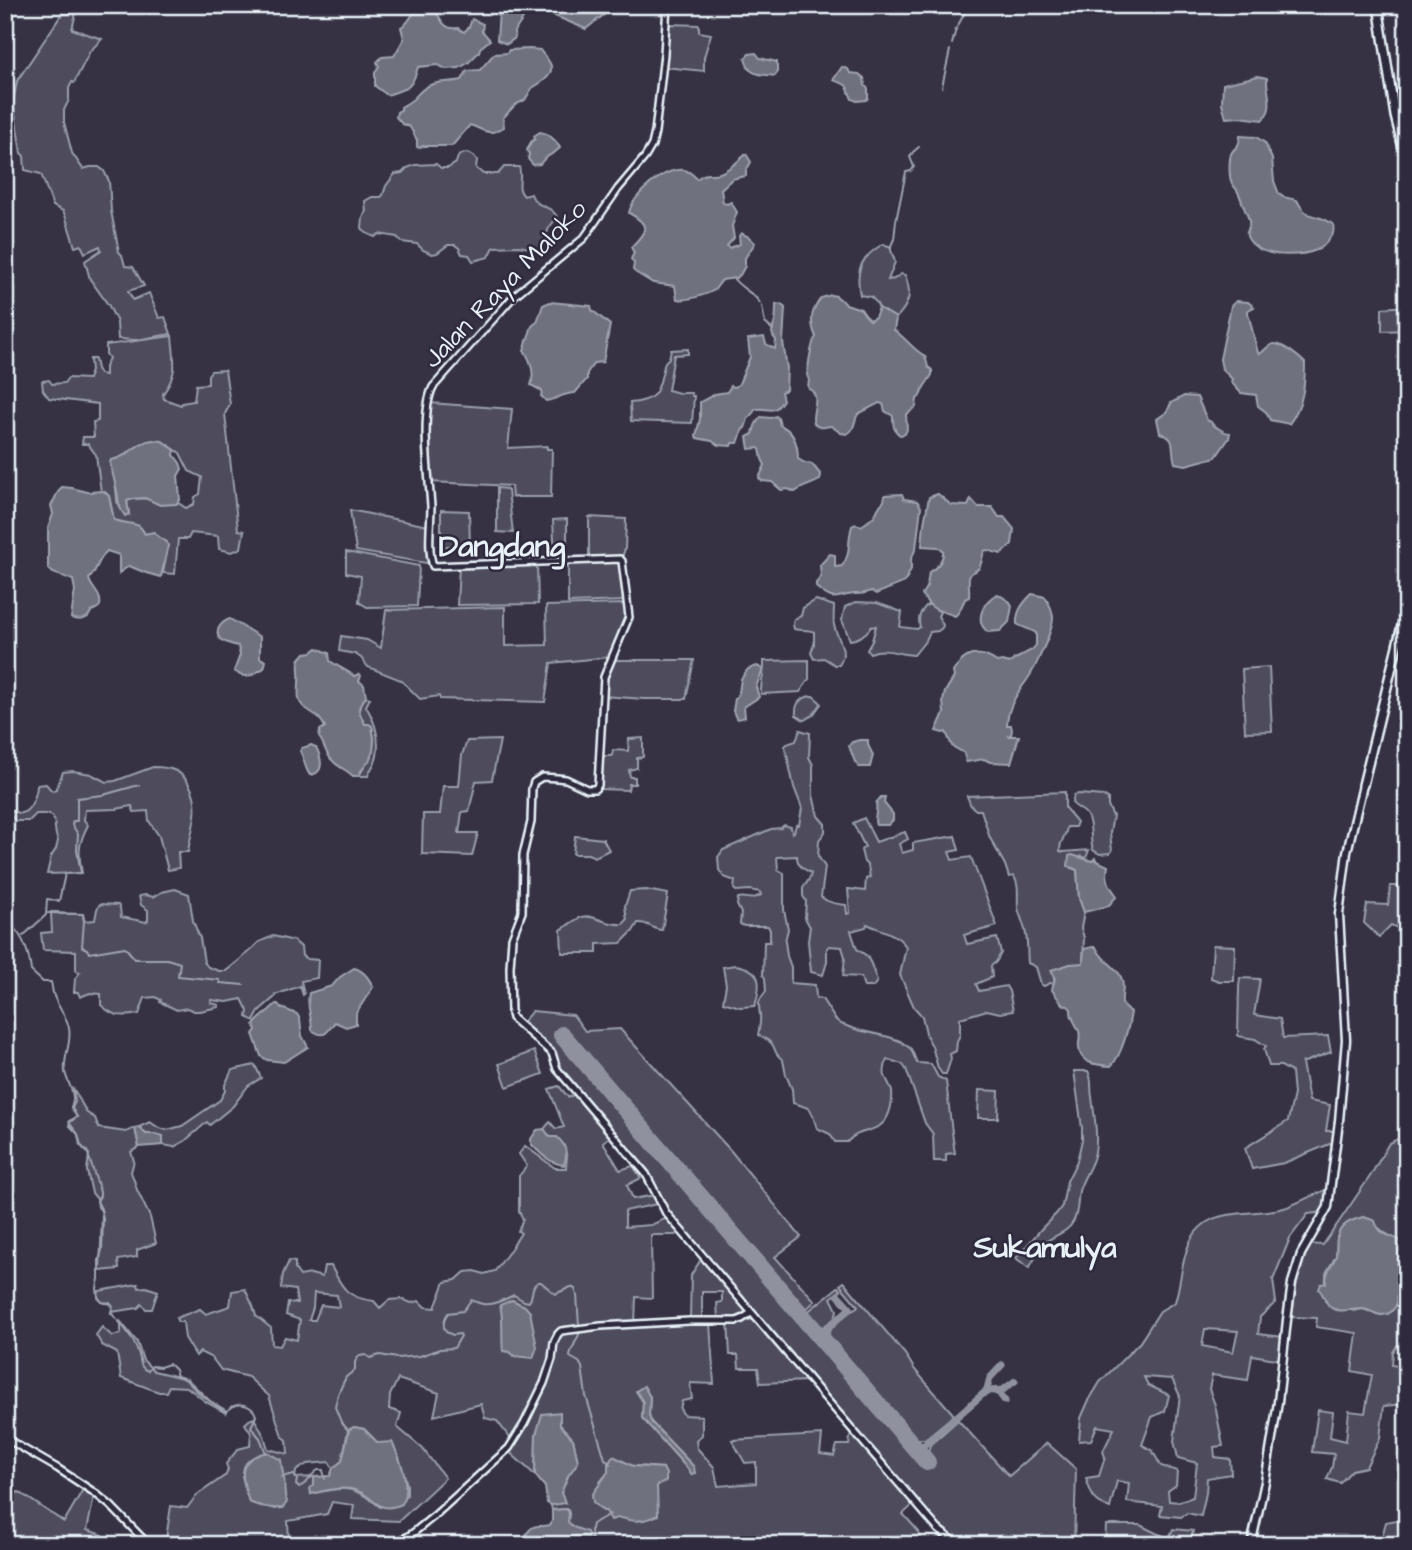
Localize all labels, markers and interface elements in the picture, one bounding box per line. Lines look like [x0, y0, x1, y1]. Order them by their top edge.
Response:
street label: Jalan Raya Maloko [415, 192, 597, 378]
district label: Dangdang [439, 526, 566, 570]
district label: Sukamulya [972, 1227, 1117, 1271]

